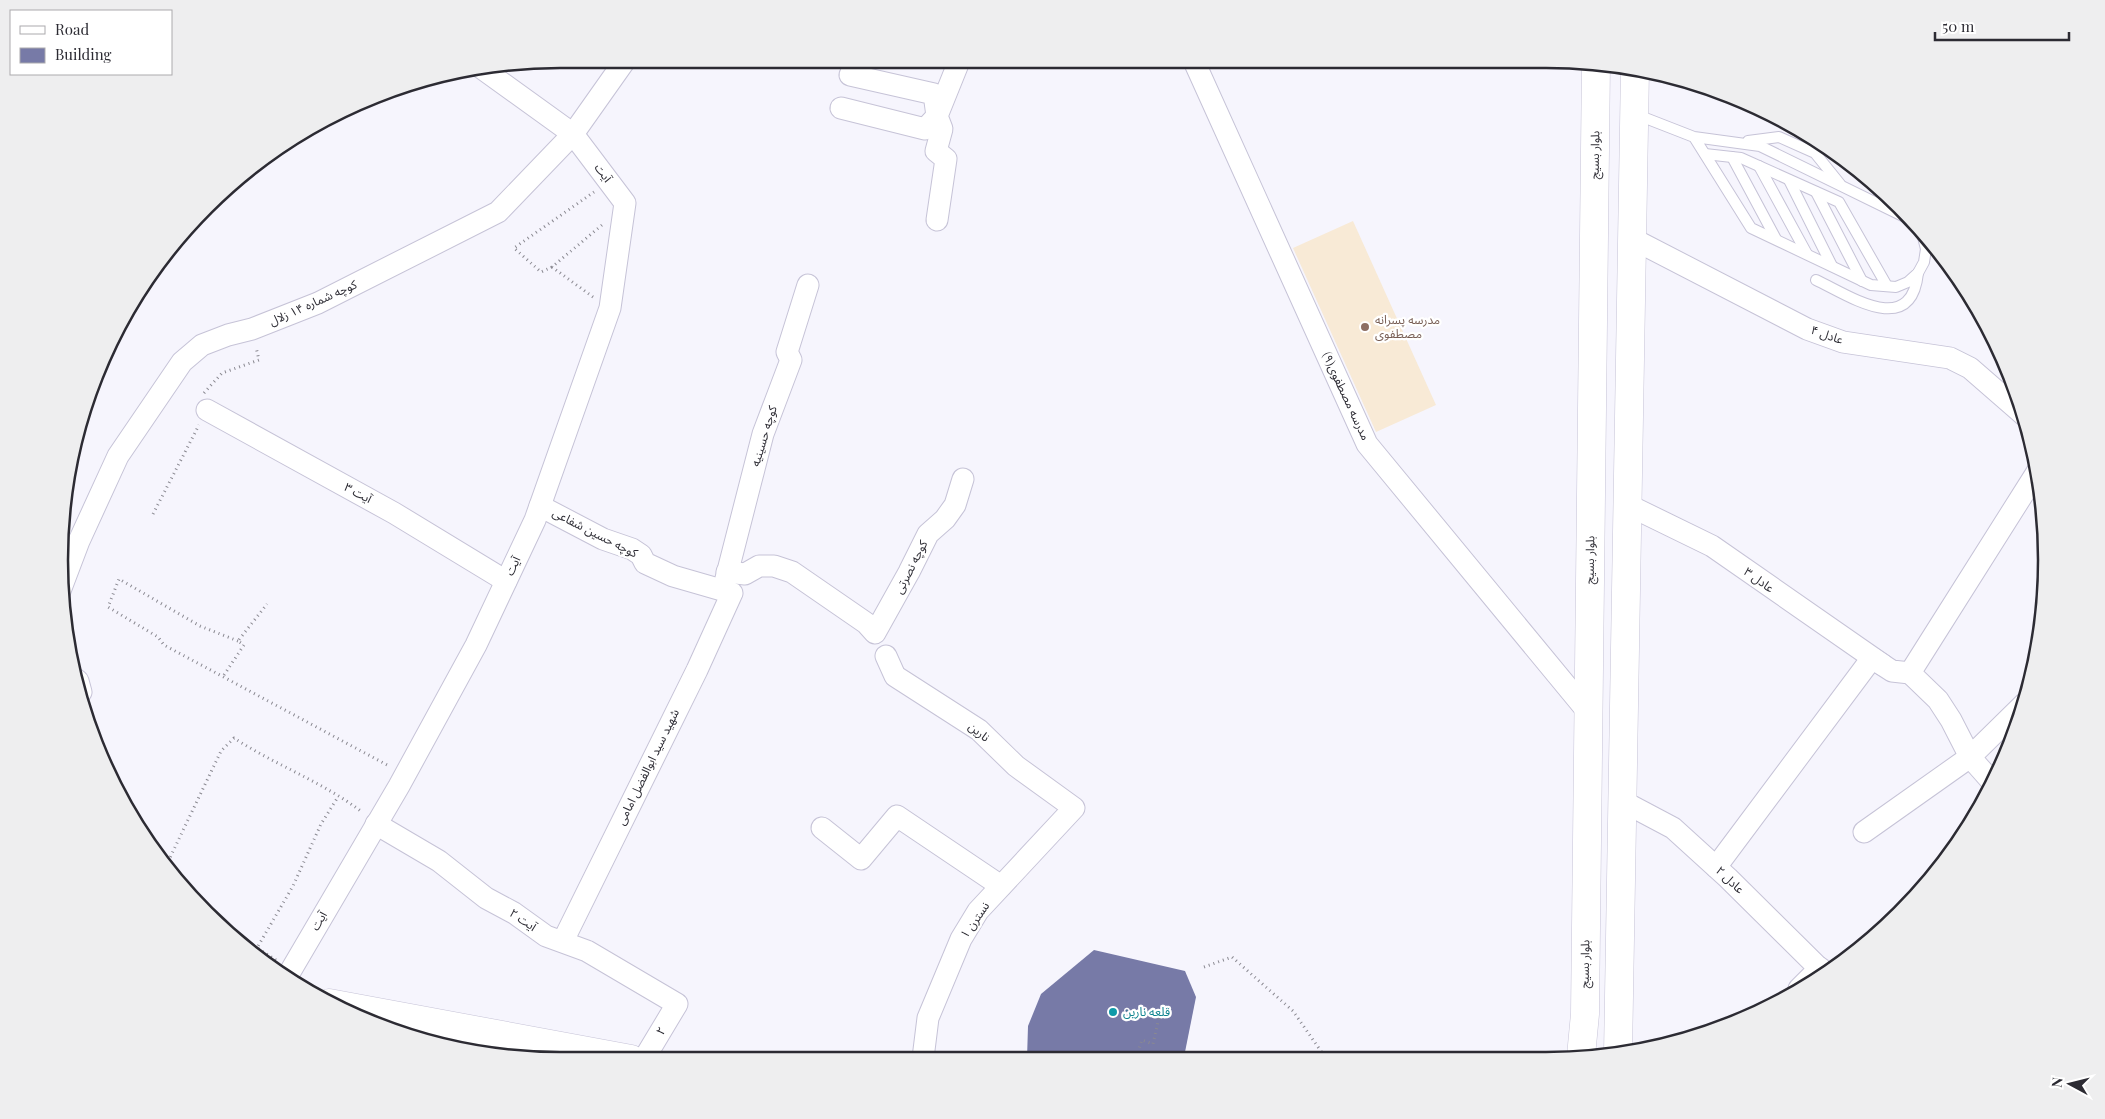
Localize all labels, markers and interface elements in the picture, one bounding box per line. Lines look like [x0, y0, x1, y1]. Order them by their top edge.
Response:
legend [10, 10, 172, 75]
scale bar [1935, 10, 2069, 42]
text: 50 m [1942, 16, 1975, 36]
text: Road [55, 19, 89, 39]
text: Building [55, 44, 112, 64]
street label: بلوار بسیج [1586, 131, 1604, 179]
street label: آیت [591, 160, 616, 185]
street label: کوچه شماره ۱۴ زلال [266, 275, 360, 330]
place label: مدرسه پسرانه مصطفوی [1375, 311, 1440, 341]
marker: مدرسه پسرانه مصطفوی [1359, 321, 1371, 333]
street label: عادل ۴ [1809, 321, 1846, 347]
street label: مدرسه مصطفوی(۹) [1319, 349, 1374, 442]
street label: کوچه حسینیه [746, 402, 781, 468]
street label: آیت ۳ [342, 478, 376, 506]
street label: کوچه حسین شفاعی [550, 504, 642, 562]
street label: کوچه نصرتی [890, 536, 932, 596]
street label: بلوار بسیج [1581, 536, 1599, 584]
street label: آیت [501, 553, 524, 578]
street label: عادل ۳ [1741, 563, 1778, 595]
street label: شهید سید ابوالفضل امامی [612, 706, 682, 827]
street label: نارین [966, 718, 994, 745]
street label: عادل ۲ [1713, 862, 1748, 897]
street label: نسترن ۱ [956, 898, 992, 941]
street label: آیت ۲ [507, 904, 541, 934]
street label: آیت [306, 908, 330, 933]
street label: بلوار بسیج [1576, 940, 1594, 988]
place label: قلعه نارین [1123, 1003, 1170, 1019]
marker: قلعه نارین [1107, 1006, 1119, 1018]
street label: ۲ [652, 1023, 669, 1038]
north arrow [2045, 1059, 2095, 1109]
text: N [2047, 1076, 2067, 1089]

